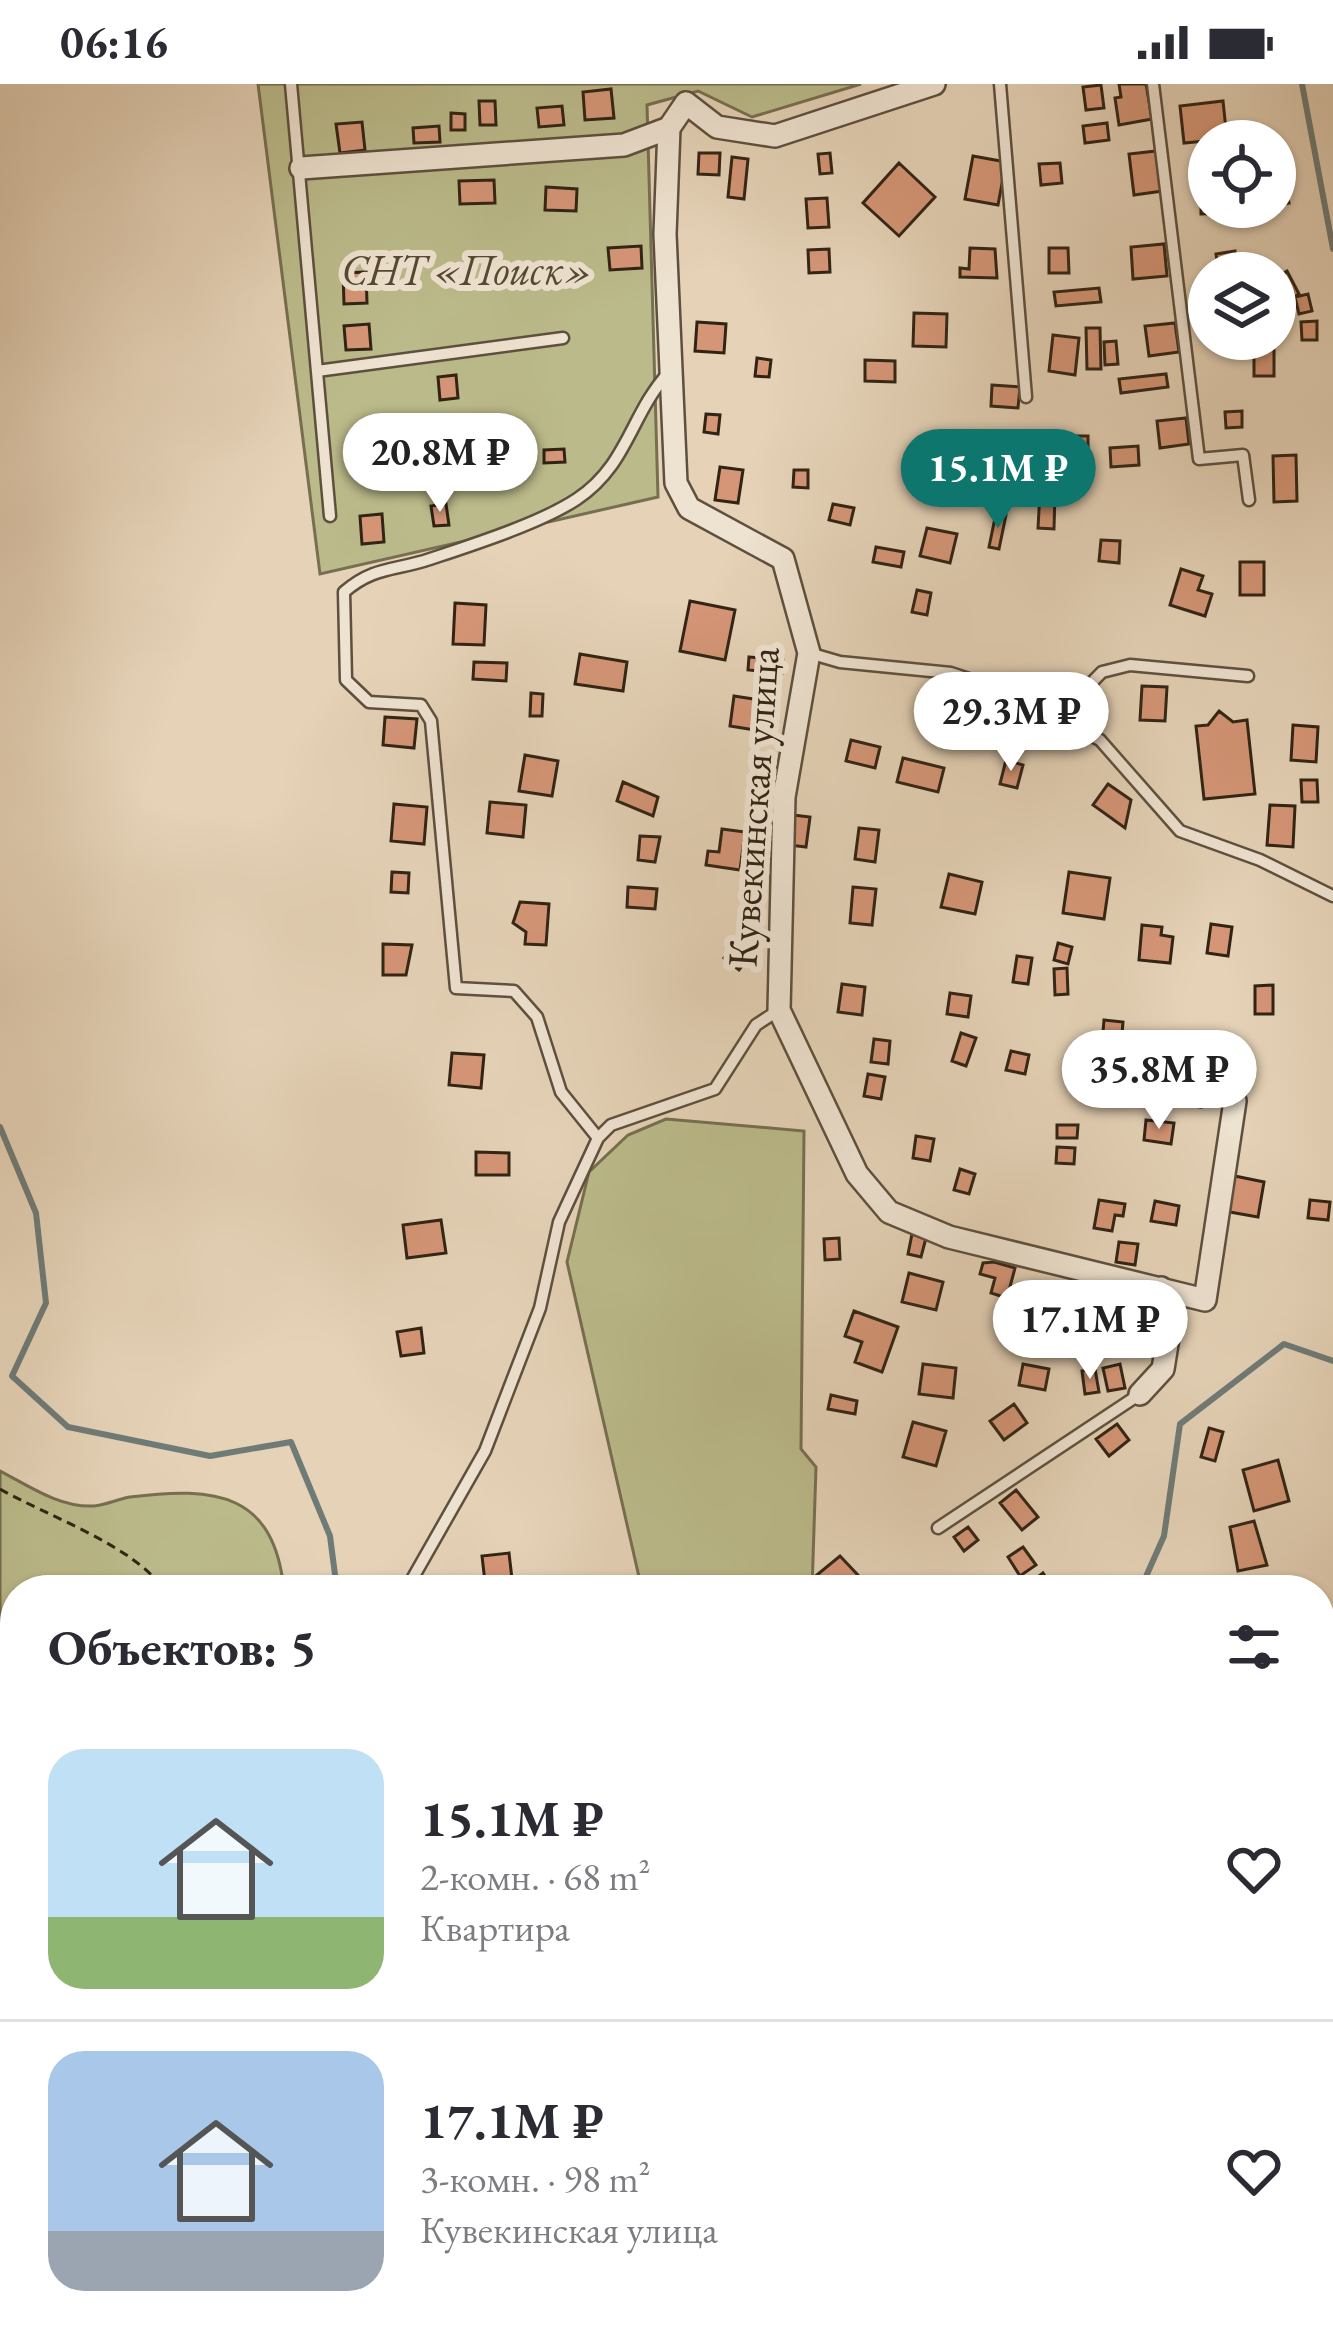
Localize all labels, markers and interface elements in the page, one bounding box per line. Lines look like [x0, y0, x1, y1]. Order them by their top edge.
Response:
text: 06:16 [60, 13, 168, 71]
map controls [1188, 120, 1296, 360]
button: locate [1188, 120, 1296, 228]
park label: СНТ «Поиск» [341, 242, 593, 297]
button: layers [1188, 252, 1296, 360]
pin: 20.8M ₽ [329, 413, 551, 515]
text: 20.8M ₽ [370, 426, 510, 477]
pin: 15.1M ₽ [887, 429, 1109, 531]
text: 15.1M ₽ [928, 442, 1068, 493]
street label: Кувекинская улица [714, 645, 792, 969]
pin: 29.3M ₽ [900, 672, 1122, 774]
text: 29.3M ₽ [941, 685, 1081, 736]
pin: 35.8M ₽ [1048, 1030, 1270, 1132]
text: 35.8M ₽ [1089, 1043, 1229, 1094]
pin: 17.1M ₽ [979, 1280, 1201, 1382]
text: 17.1M ₽ [1020, 1293, 1160, 1344]
text: Объектов: 5 [48, 1614, 317, 1680]
icon: filters [1221, 1614, 1287, 1680]
text: 15.1M ₽ [420, 1785, 604, 1851]
icon: home [144, 1797, 288, 1941]
icon: heart [1221, 1836, 1287, 1902]
text: 2-комн. · 68 m² [420, 1851, 651, 1902]
text: Квартира [420, 1902, 570, 1953]
text: 17.1M ₽ [420, 2087, 604, 2153]
icon: home [144, 2099, 288, 2243]
icon: heart [1221, 2138, 1287, 2204]
text: 3-комн. · 98 m² [420, 2153, 651, 2204]
text: Кувекинская улица [420, 2204, 718, 2255]

